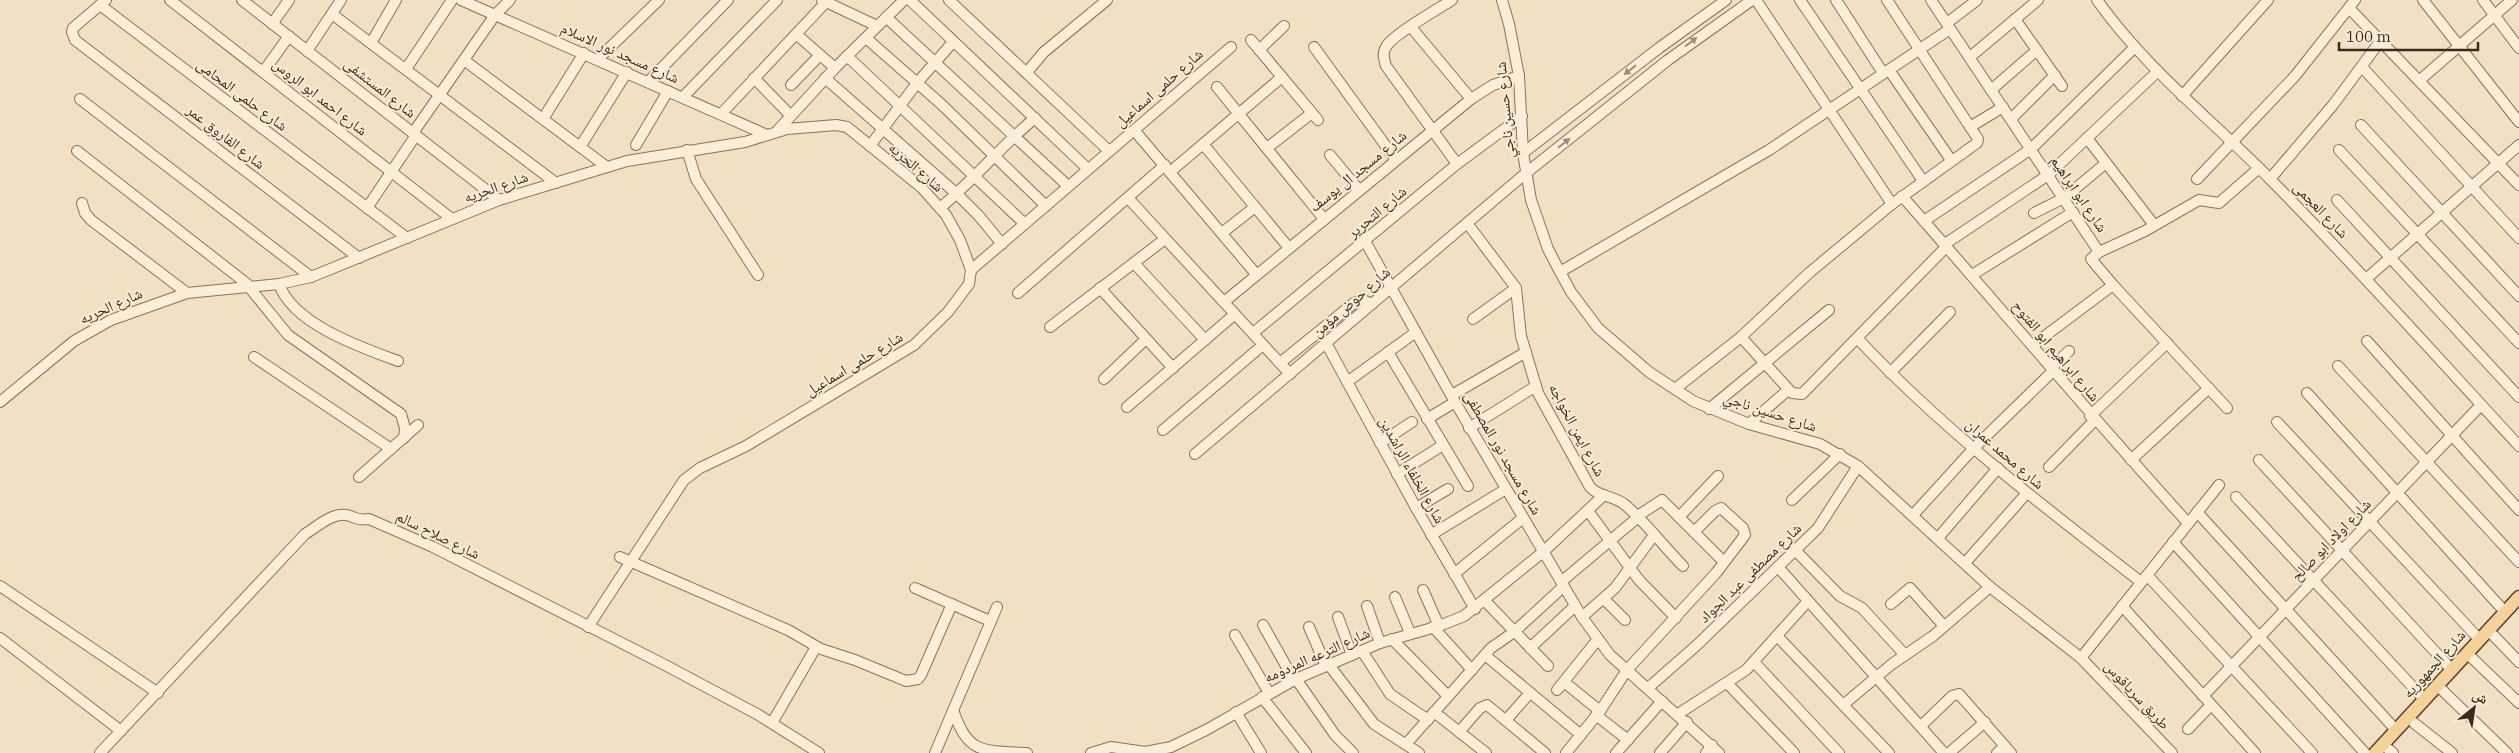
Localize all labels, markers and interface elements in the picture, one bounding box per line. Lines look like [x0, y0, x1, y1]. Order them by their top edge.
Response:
street label: شارع مسجد نور الاسلام [558, 18, 682, 88]
scale bar [2339, 20, 2478, 52]
text: 100 m [2346, 27, 2391, 46]
one-way arrow [1684, 37, 1697, 48]
street label: شارع حلمى اسماعيل [1111, 44, 1207, 132]
street label: شارع حلمى المحامى [192, 54, 292, 136]
street label: شارع احمد ابو الروس [268, 54, 372, 140]
street label: شارع المستشفى [340, 54, 420, 123]
street label: شارع حسين ناجي [1491, 61, 1521, 159]
one-way arrow [1624, 64, 1637, 75]
street label: شارع الفاروق عمر [182, 100, 269, 174]
street label: شارع مسجد ال يوسف [1305, 126, 1411, 216]
one-way arrow [1557, 137, 1570, 148]
street label: شارع الحريه [884, 138, 948, 197]
street label: شارع ابو ابراهيم [2046, 152, 2112, 236]
street label: شارع الحريه [461, 167, 531, 207]
street label: شارع العجمى [2289, 177, 2353, 243]
street label: شارع التحرير [1342, 181, 1411, 243]
street label: شارع حوض مؤمن [1307, 262, 1395, 342]
street label: شارع الحريه [76, 283, 146, 329]
street label: شارع ابراهيم ابو الفتوح [2008, 296, 2104, 406]
street label: شارع حلمى اسماعيل [802, 327, 907, 401]
street label: شارع ايمن الخواجه [1544, 380, 1610, 480]
street label: شارع مسجد نور المصطفى [1459, 387, 1547, 519]
street label: شارع حسين ناجي [1720, 388, 1819, 438]
street label: شارع الخلفاء الراشدين [1374, 413, 1450, 527]
street label: شارع محمد عمران [1962, 414, 2049, 494]
street label: شارع اولاد ابو صالح [2287, 494, 2375, 585]
street label: شارع صلاح سالم [393, 506, 483, 564]
street label: شارع مصطفى عبد الجواد [1694, 519, 1806, 627]
street label: شارع الترعه المردومه [1261, 623, 1373, 687]
street label: شارع الجمهوريه [2398, 625, 2470, 702]
street label: طريق سرياقوس [2100, 656, 2174, 734]
north arrow [2449, 683, 2499, 733]
text: ش [2470, 685, 2492, 708]

